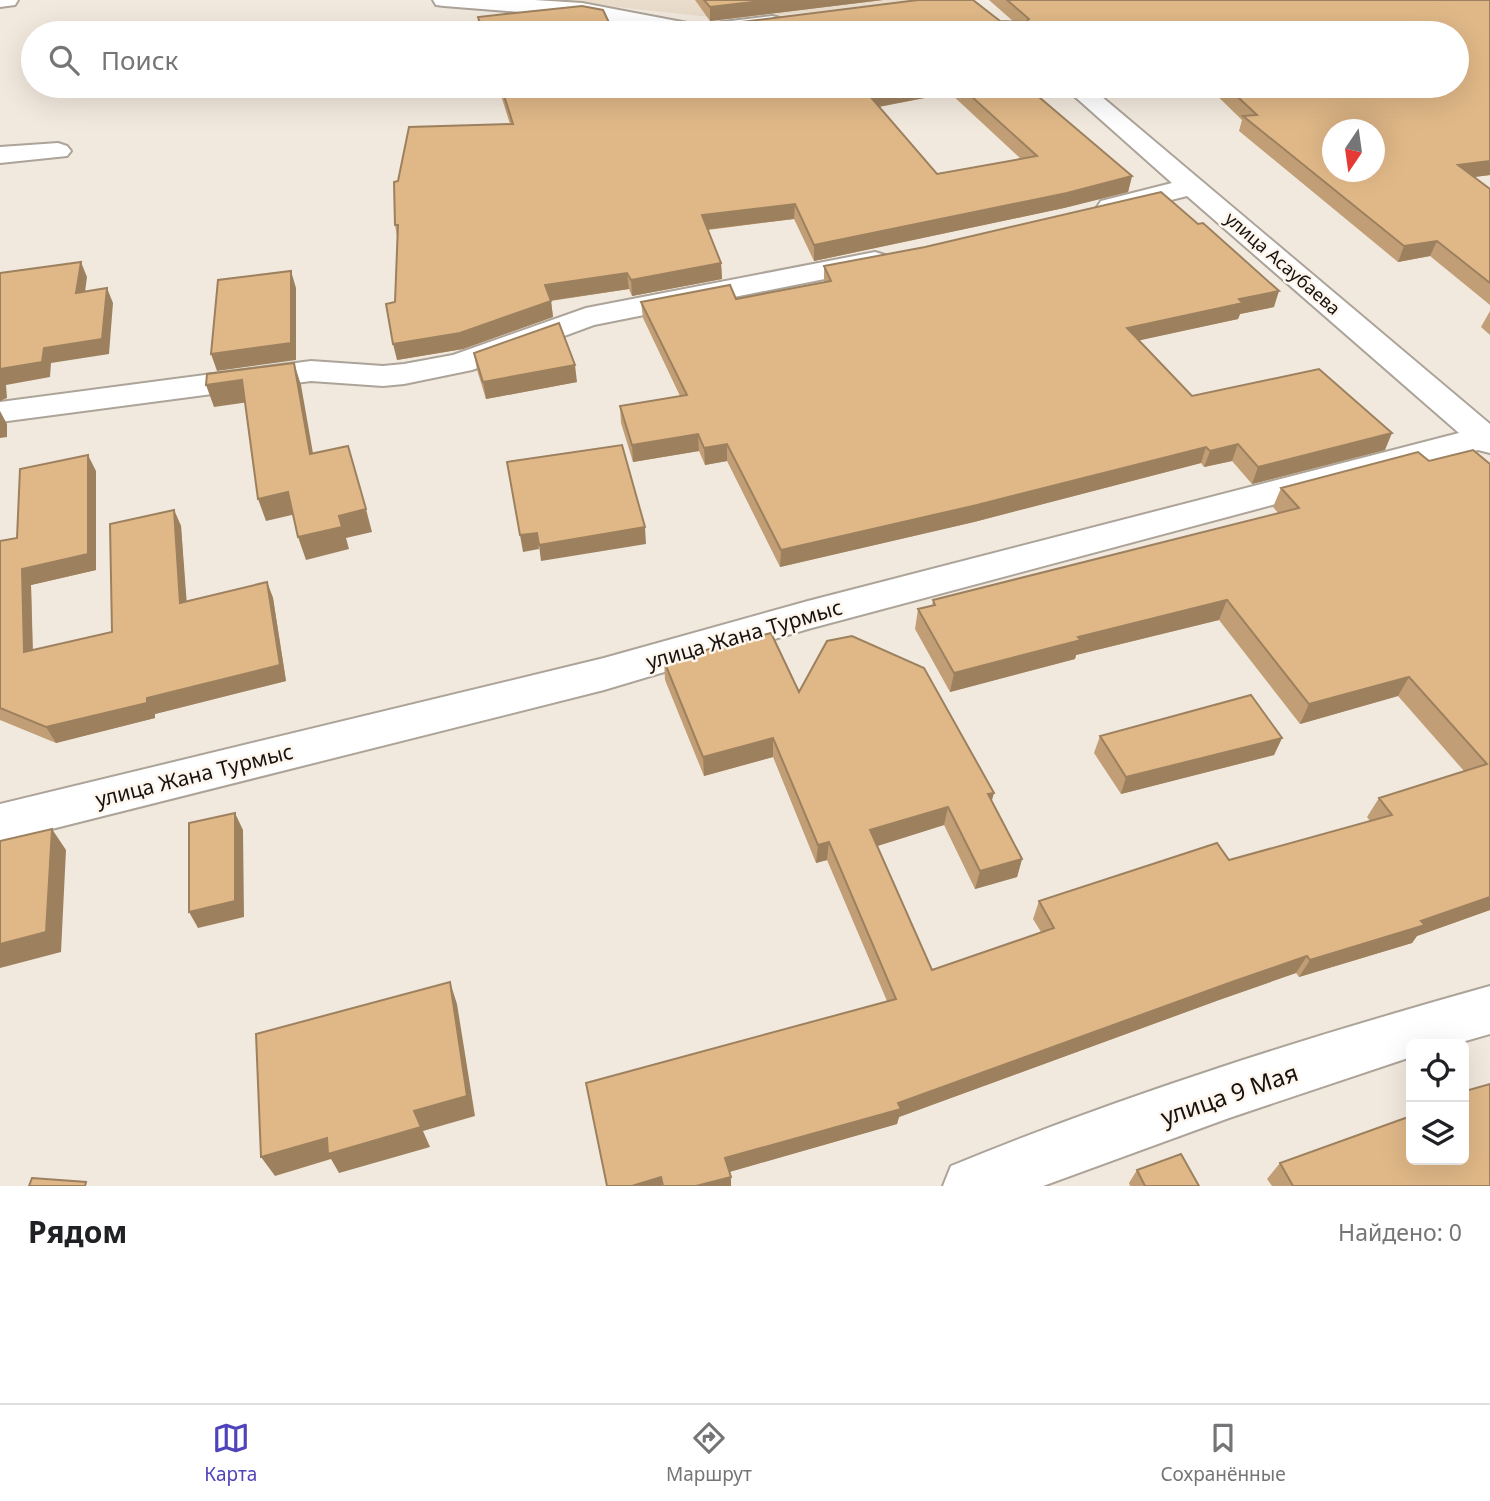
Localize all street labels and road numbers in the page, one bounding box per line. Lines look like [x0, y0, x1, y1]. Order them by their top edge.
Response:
street label: улица Асаубаева [1220, 206, 1346, 320]
street label: улица Жана Турмыс [643, 593, 845, 675]
street label: улица Жана Турмыс [92, 737, 296, 813]
street label: улица 9 Мая [1156, 1055, 1302, 1133]

